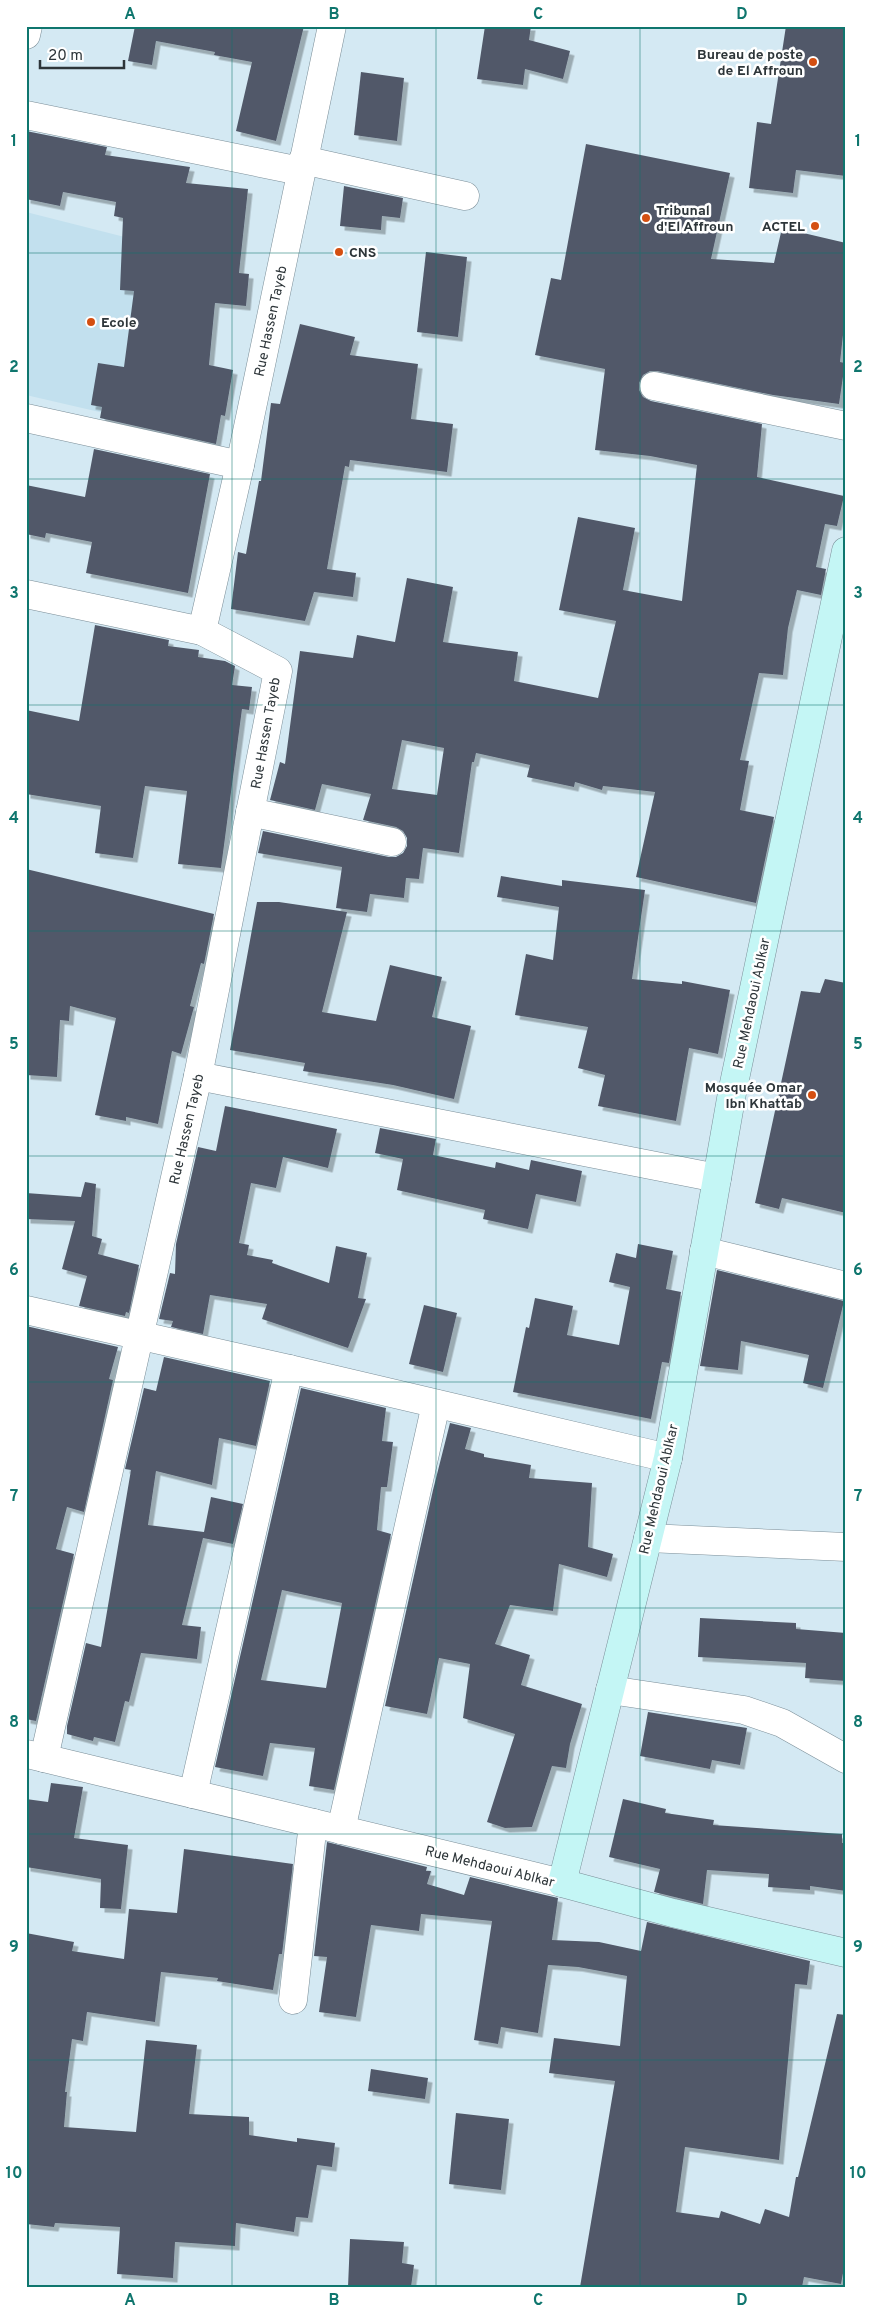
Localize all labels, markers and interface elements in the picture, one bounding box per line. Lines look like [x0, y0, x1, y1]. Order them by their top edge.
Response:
text: A [124, 5, 136, 25]
text: B [328, 5, 340, 25]
text: C [533, 5, 543, 25]
text: D [736, 5, 748, 25]
scale bar [40, 38, 124, 70]
text: 20 m [48, 47, 83, 66]
place label: Bureau de poste de El Affroun [697, 47, 803, 80]
marker: Bureau de poste de El Affroun [807, 56, 819, 68]
text: 1 [11, 132, 17, 152]
text: 1 [855, 132, 861, 152]
place label: Tribunal d'El Affroun [656, 203, 734, 236]
marker: Tribunal d'El Affroun [640, 212, 652, 224]
place label: ACTEL [762, 219, 805, 236]
marker: ACTEL [809, 220, 821, 232]
place label: CNS [349, 245, 376, 262]
marker: CNS [333, 246, 345, 258]
street label: Rue Hassen Tayeb [251, 264, 292, 378]
place label: Ecole [101, 315, 137, 332]
marker: Ecole [85, 316, 97, 328]
text: 2 [9, 358, 19, 378]
text: 2 [853, 358, 863, 378]
text: 3 [9, 584, 19, 604]
text: 3 [853, 584, 863, 604]
street label: Rue Hassen Tayeb [248, 676, 285, 790]
text: 4 [9, 809, 19, 829]
text: 4 [853, 809, 863, 829]
street label: Rue Mehdaoui Ablkar [730, 936, 775, 1070]
text: 5 [9, 1035, 19, 1055]
text: 5 [853, 1035, 863, 1055]
street label: Rue Hassen Tayeb [166, 1072, 208, 1186]
place label: Mosquée Omar Ibn Khattab [705, 1080, 802, 1113]
marker: Mosquée Omar Ibn Khattab [806, 1089, 818, 1101]
text: 6 [9, 1261, 19, 1281]
text: 6 [853, 1261, 863, 1281]
street label: Rue Mehdaoui Ablkar [636, 1422, 683, 1556]
text: 7 [10, 1487, 18, 1507]
text: 7 [854, 1487, 862, 1507]
text: 8 [9, 1713, 19, 1733]
text: 8 [853, 1713, 863, 1733]
street label: Rue Mehdaoui Ablkar [423, 1843, 557, 1892]
text: 9 [9, 1938, 19, 1958]
text: 9 [853, 1938, 863, 1958]
text: 10 [6, 2164, 22, 2184]
text: 10 [850, 2164, 866, 2184]
text: A [124, 2291, 136, 2311]
text: B [328, 2291, 340, 2311]
text: C [533, 2291, 543, 2311]
text: D [736, 2291, 748, 2311]

